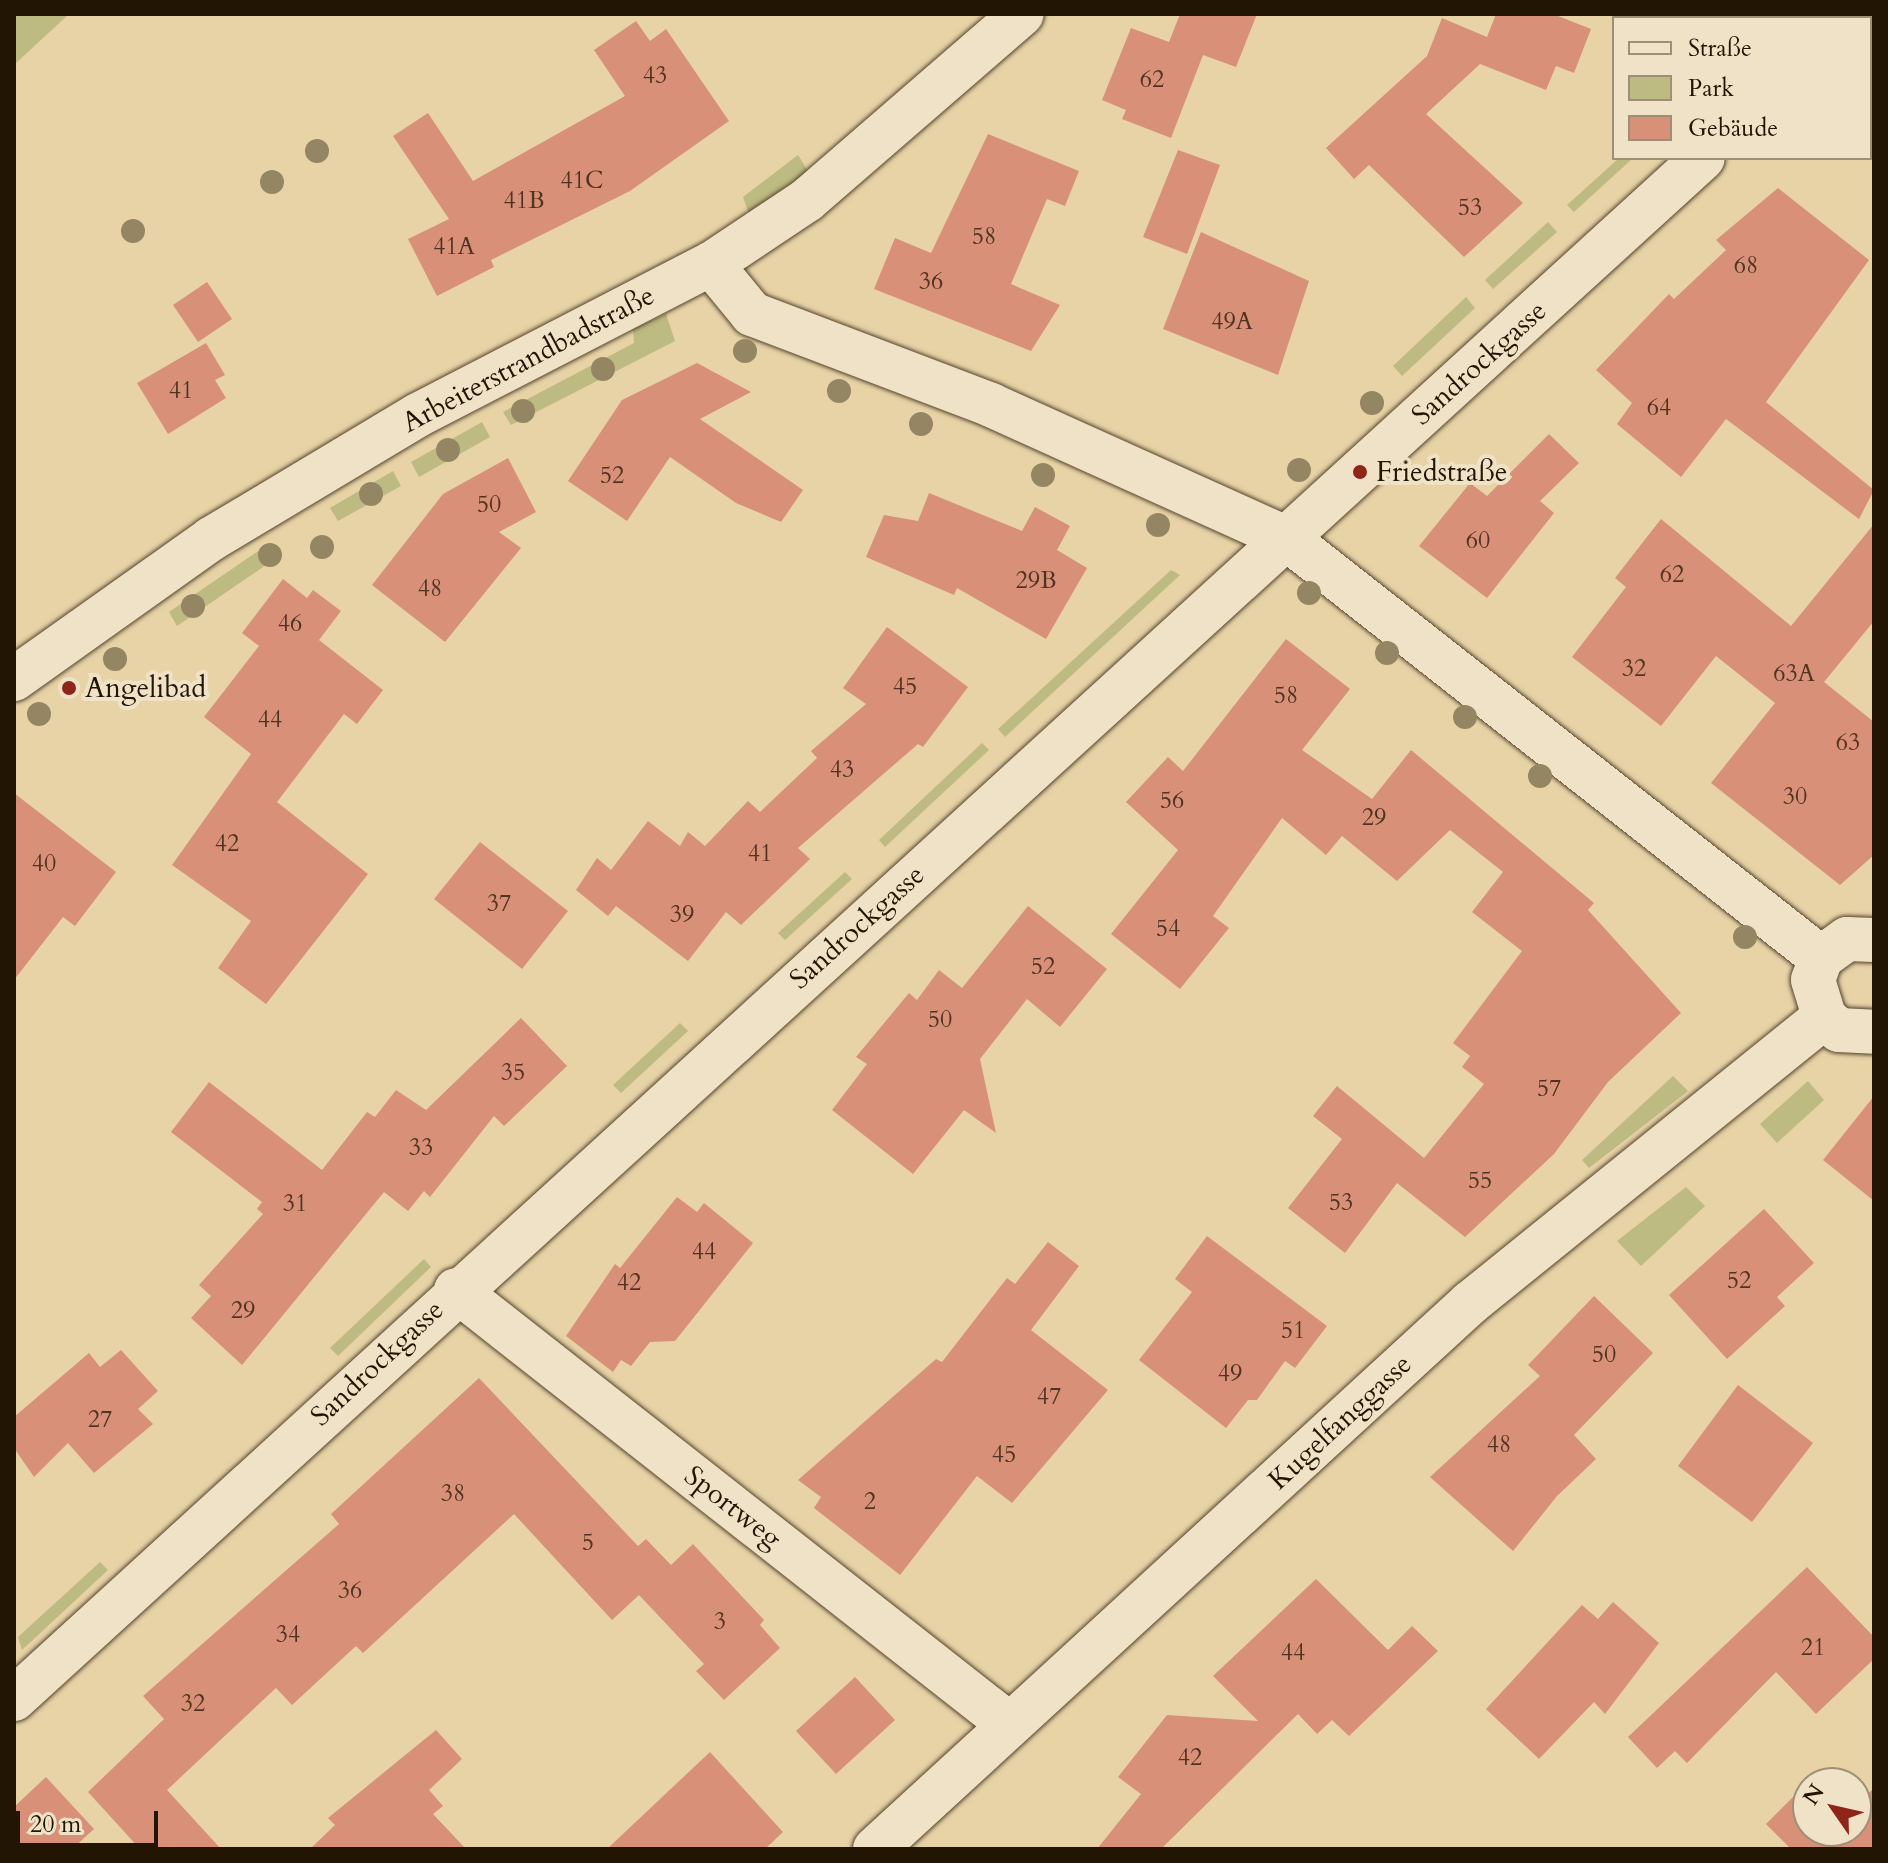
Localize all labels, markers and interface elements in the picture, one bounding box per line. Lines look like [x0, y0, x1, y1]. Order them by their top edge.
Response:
legend [1612, 16, 1872, 160]
text: Straße [1688, 32, 1752, 65]
house number: 43 [643, 62, 667, 90]
house number: 62 [1140, 66, 1164, 94]
text: Park [1688, 72, 1734, 105]
text: Gebäude [1688, 112, 1778, 145]
house number: 41C [561, 167, 603, 195]
house number: 41B [504, 187, 544, 215]
house number: 53 [1458, 194, 1482, 222]
house number: 58 [972, 223, 996, 251]
house number: 41A [433, 233, 475, 261]
house number: 68 [1734, 252, 1758, 280]
house number: 36 [919, 268, 943, 296]
street label: Arbeiterstrandbadstraße [396, 278, 660, 440]
street label: Sandrockgasse [1405, 294, 1553, 432]
house number: 49A [1211, 308, 1253, 336]
house number: 41 [169, 377, 193, 405]
house number: 64 [1647, 394, 1671, 422]
place label: Friedstraße [1376, 455, 1508, 489]
house number: 52 [600, 462, 624, 490]
marker: Friedstraße [1351, 463, 1369, 481]
house number: 50 [477, 491, 501, 519]
house number: 60 [1466, 527, 1490, 555]
house number: 62 [1660, 561, 1684, 589]
house number: 29B [1016, 567, 1056, 595]
house number: 48 [418, 575, 442, 603]
house number: 46 [278, 610, 302, 638]
house number: 32 [1622, 655, 1646, 683]
house number: 63A [1773, 660, 1815, 688]
place label: Angelibad [85, 671, 206, 705]
house number: 45 [893, 673, 917, 701]
marker: Angelibad [60, 679, 78, 697]
house number: 58 [1274, 682, 1298, 710]
house number: 44 [258, 706, 282, 734]
house number: 63 [1836, 729, 1860, 757]
house number: 43 [830, 756, 854, 784]
house number: 30 [1783, 783, 1807, 811]
house number: 56 [1160, 787, 1184, 815]
house number: 29 [1362, 804, 1386, 832]
house number: 42 [215, 830, 239, 858]
house number: 41 [748, 840, 772, 868]
house number: 40 [32, 850, 56, 878]
street label: Sandrockgasse [783, 858, 931, 996]
house number: 37 [487, 890, 511, 918]
house number: 39 [670, 901, 694, 929]
house number: 54 [1156, 915, 1180, 943]
house number: 52 [1031, 953, 1055, 981]
house number: 50 [928, 1006, 952, 1034]
house number: 35 [501, 1059, 525, 1087]
house number: 57 [1537, 1075, 1561, 1103]
house number: 33 [409, 1134, 433, 1162]
house number: 55 [1468, 1167, 1492, 1195]
house number: 53 [1329, 1189, 1353, 1217]
house number: 31 [283, 1190, 307, 1218]
house number: 44 [692, 1238, 716, 1266]
house number: 52 [1727, 1267, 1751, 1295]
house number: 42 [617, 1269, 641, 1297]
street label: Sandrockgasse [304, 1293, 450, 1433]
house number: 29 [231, 1297, 255, 1325]
house number: 51 [1281, 1317, 1305, 1345]
house number: 50 [1592, 1341, 1616, 1369]
street label: Kugelfanggasse [1262, 1347, 1418, 1497]
house number: 49 [1218, 1360, 1242, 1388]
house number: 47 [1037, 1383, 1061, 1411]
house number: 27 [88, 1406, 112, 1434]
house number: 48 [1487, 1431, 1511, 1459]
house number: 45 [992, 1441, 1016, 1469]
street label: Sportweg [678, 1459, 788, 1555]
house number: 38 [441, 1480, 465, 1508]
house number: 2 [864, 1488, 876, 1516]
house number: 5 [582, 1529, 594, 1557]
house number: 36 [338, 1577, 362, 1605]
house number: 3 [714, 1608, 726, 1636]
house number: 34 [276, 1621, 300, 1649]
house number: 21 [1801, 1634, 1825, 1662]
house number: 44 [1281, 1639, 1305, 1667]
house number: 32 [181, 1690, 205, 1718]
house number: 42 [1178, 1744, 1202, 1772]
north arrow [1792, 1767, 1872, 1847]
text: N [1796, 1778, 1832, 1811]
scale bar [20, 1795, 162, 1845]
text: 20 m [30, 1808, 81, 1841]

